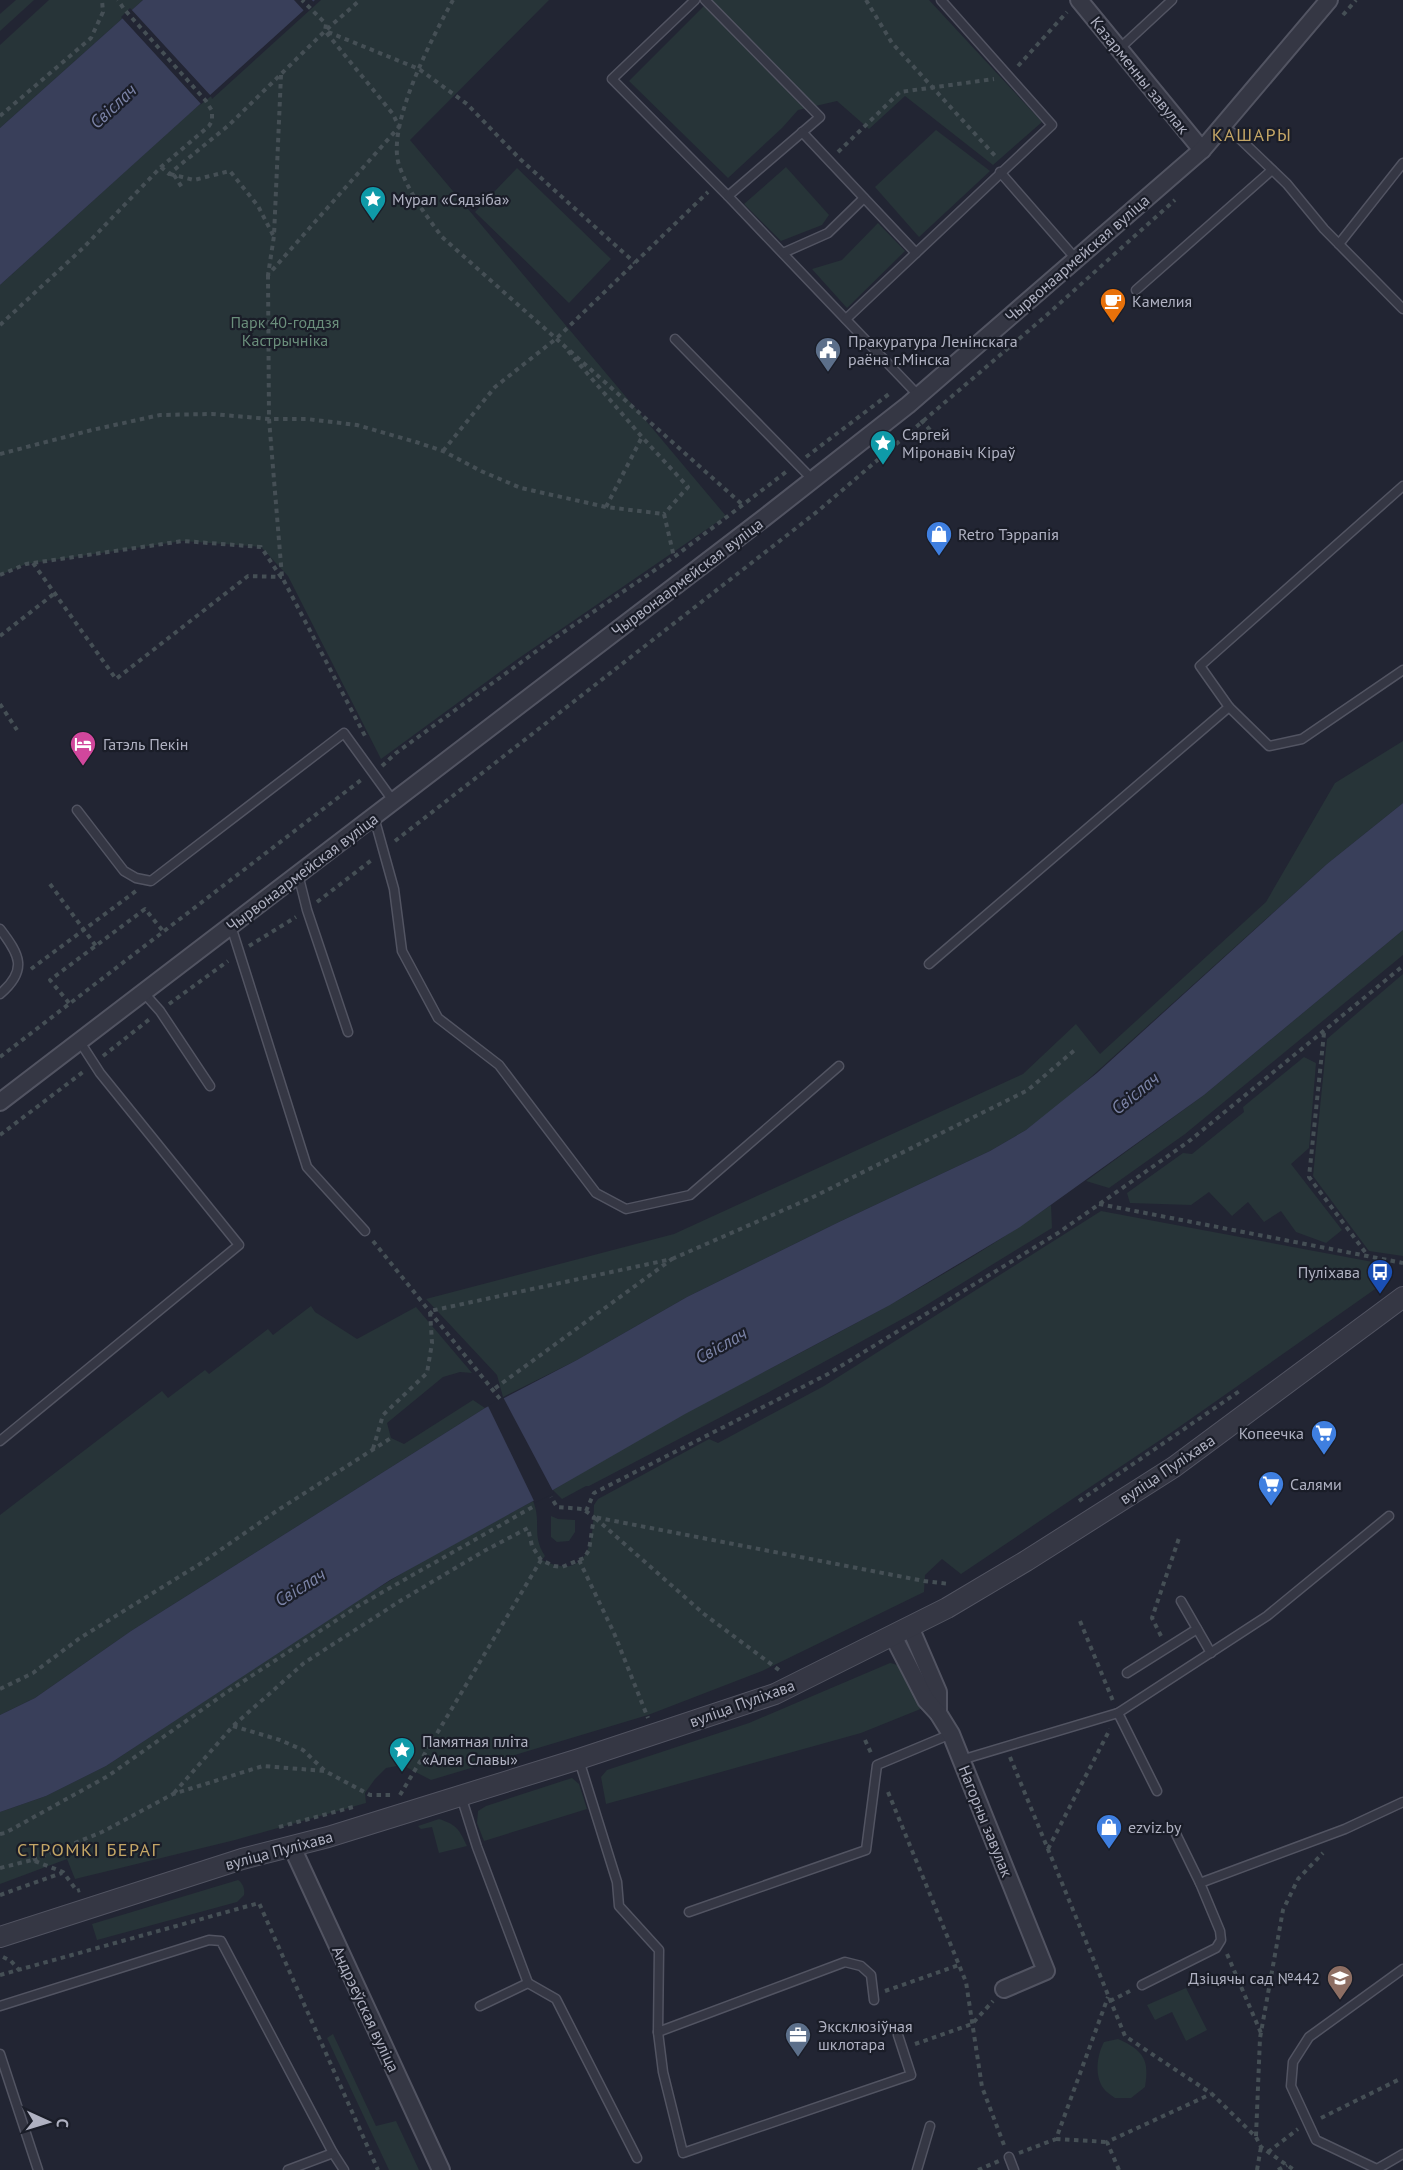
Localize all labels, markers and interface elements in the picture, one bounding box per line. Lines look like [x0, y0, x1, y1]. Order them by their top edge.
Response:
street label: Казарменны завулак [1086, 12, 1194, 138]
water label: Свіслач [85, 78, 142, 133]
district label: КАШАРЫ [1212, 123, 1292, 146]
place icon: Мурал «Сядзіба» [358, 184, 388, 222]
place label: Мурал «Сядзіба» [392, 189, 510, 209]
street label: Чырвонаармейская вуліца [1001, 190, 1153, 326]
cafe icon: Камелия [1098, 286, 1128, 324]
place label: Камелия [1132, 291, 1192, 311]
park label: Парк 40-годдзя Кастрычніка [231, 312, 339, 350]
place label: Пракуратура Ленінскага раёна г.Мінска [848, 331, 1018, 369]
public building icon: Пракуратура Ленінскага раёна г.Мінска [813, 335, 843, 373]
place label: Сяргей Міронавіч Кіраў [902, 424, 1016, 462]
place icon: Сяргей Міронавіч Кіраў [868, 428, 898, 466]
street label: Чырвонаармейская вуліца [607, 513, 767, 641]
shop icon: Retro Тэррапія [924, 519, 954, 557]
place label: Retro Тэррапія [958, 524, 1059, 544]
hotel icon: Гатэль Пекін [68, 729, 98, 767]
place label: Гатэль Пекін [103, 734, 188, 754]
street label: Чырвонаармейская вуліца [222, 808, 382, 936]
water label: Свіслач [1106, 1066, 1164, 1119]
bus stop icon: Пуліхава [1365, 1257, 1395, 1295]
place label: Пуліхава [1298, 1262, 1360, 1282]
water label: Свіслач [691, 1321, 751, 1369]
supermarket icon: Копеечка [1309, 1418, 1339, 1456]
place label: Копеечка [1239, 1423, 1304, 1443]
street label: вуліца Пуліхава [1116, 1430, 1218, 1508]
supermarket icon: Салями [1256, 1469, 1286, 1507]
place label: Салями [1290, 1474, 1342, 1494]
water label: Свіслач [270, 1562, 330, 1611]
street label: вуліца Пуліхава [687, 1675, 797, 1731]
place label: Памятная пліта «Алея Славы» [422, 1731, 528, 1769]
place icon: Памятная пліта «Алея Славы» [387, 1735, 417, 1773]
street label: Нагорны завулак [954, 1762, 1018, 1880]
shop icon: ezviz.by [1094, 1812, 1124, 1850]
place label: ezviz.by [1128, 1817, 1182, 1837]
street label: вуліца Пуліхава [223, 1826, 335, 1874]
district label: СТРОМКІ БЕРАГ [17, 1838, 161, 1861]
street label: Андрэеўская вуліца [328, 1943, 404, 2075]
school or university icon: Дзіцячы сад №442 [1325, 1963, 1355, 2001]
place label: Дзіцячы сад №442 [1188, 1968, 1320, 1988]
place label: Эксклюзіўная шклотара [818, 2016, 913, 2054]
office icon: Эксклюзіўная шклотара [783, 2020, 813, 2058]
north arrow [18, 2092, 78, 2152]
text: С [53, 2118, 73, 2128]

